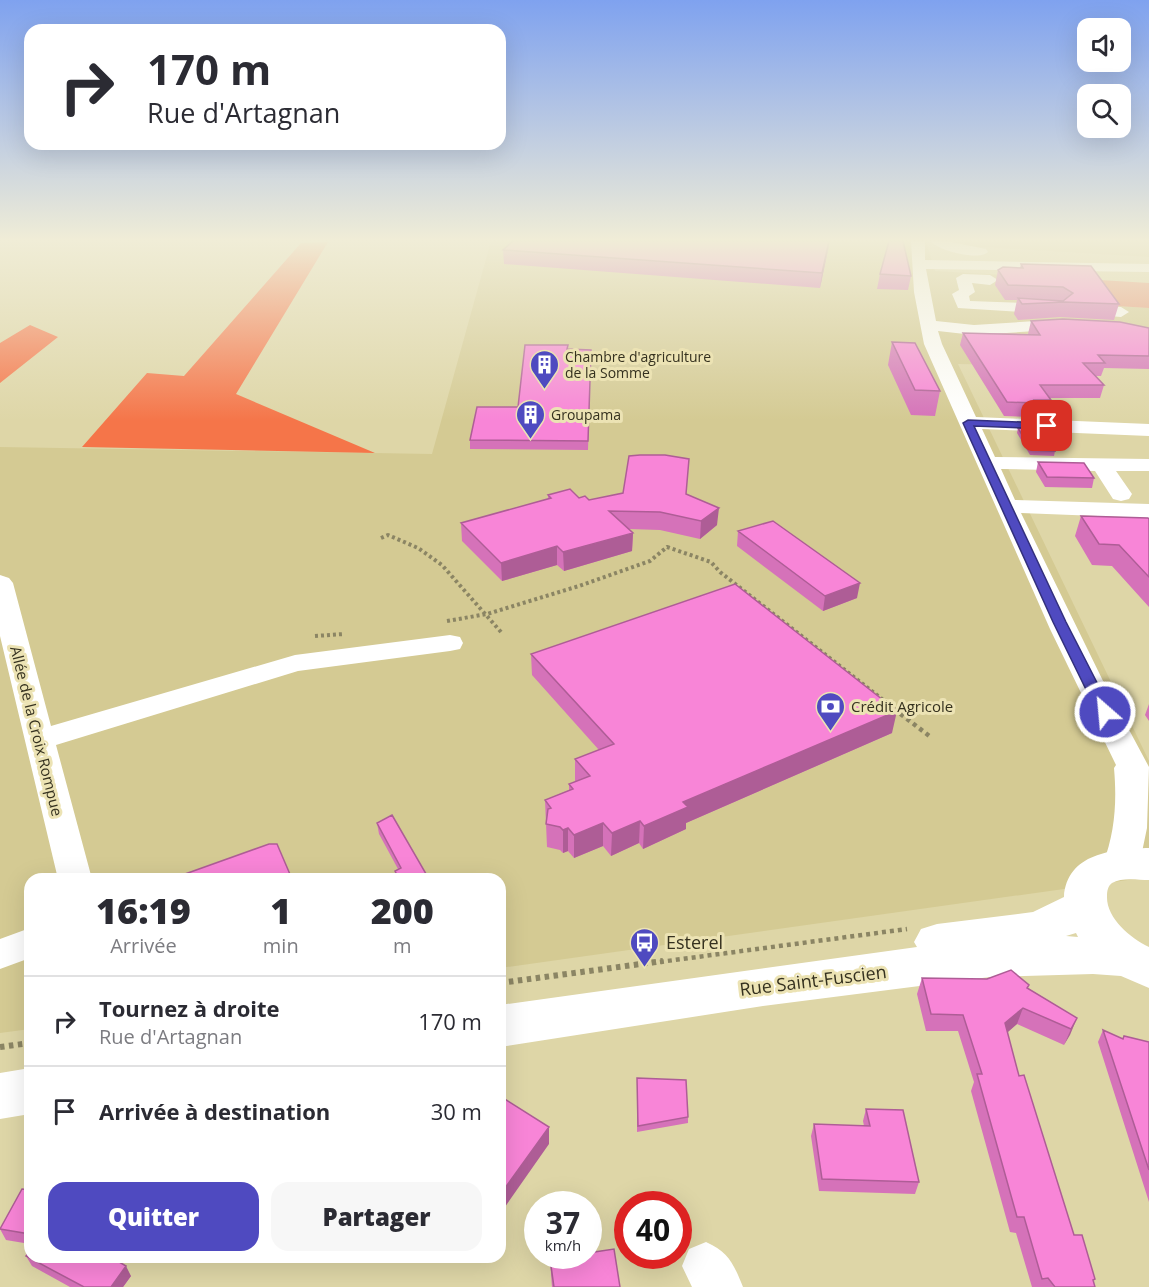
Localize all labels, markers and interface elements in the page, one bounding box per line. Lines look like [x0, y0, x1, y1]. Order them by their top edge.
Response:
map controls [1077, 18, 1131, 138]
button: sound [1077, 18, 1131, 72]
text: 170 m [147, 40, 271, 97]
icon: right [48, 48, 126, 126]
button: search [1077, 84, 1131, 138]
text: Rue d'Artagnan [147, 94, 340, 131]
place label: Chambre d'agriculture de la Somme [565, 347, 711, 382]
building icon: Chambre d'agriculture de la Somme [528, 348, 560, 390]
building icon: Groupama [514, 398, 546, 440]
pin [1021, 400, 1072, 451]
place label: Groupama [551, 405, 621, 424]
icon: arrive [1030, 409, 1063, 442]
street label: Allée de la Croix Rompue [6, 644, 68, 818]
position arrow [1073, 680, 1137, 744]
bank icon: Crédit Agricole [814, 690, 846, 732]
place label: Crédit Agricole [851, 696, 953, 716]
text: 16:19 [96, 886, 191, 935]
text: 1 [270, 886, 291, 935]
text: 200 [371, 886, 434, 935]
bus stop icon: Esterel [629, 926, 661, 968]
place label: Esterel [666, 930, 723, 954]
text: Arrivée [110, 932, 177, 959]
text: min [263, 932, 299, 959]
text: m [393, 932, 412, 959]
street label: Rue Saint-Fuscien [738, 959, 888, 1001]
text: Tournez à droite [99, 993, 280, 1023]
icon: right [48, 1005, 81, 1038]
text: 170 m [418, 1006, 482, 1036]
text: Rue d'Artagnan [99, 1023, 242, 1050]
icon: arrive [48, 1095, 81, 1128]
text: Arrivée à destination [99, 1096, 330, 1126]
text: 30 m [431, 1096, 482, 1126]
button: Quitter [48, 1182, 259, 1251]
button: Partager [271, 1182, 482, 1251]
speed limit sign: 40 [614, 1191, 692, 1269]
text: 37 [546, 1202, 580, 1243]
text: km/h [545, 1235, 581, 1255]

